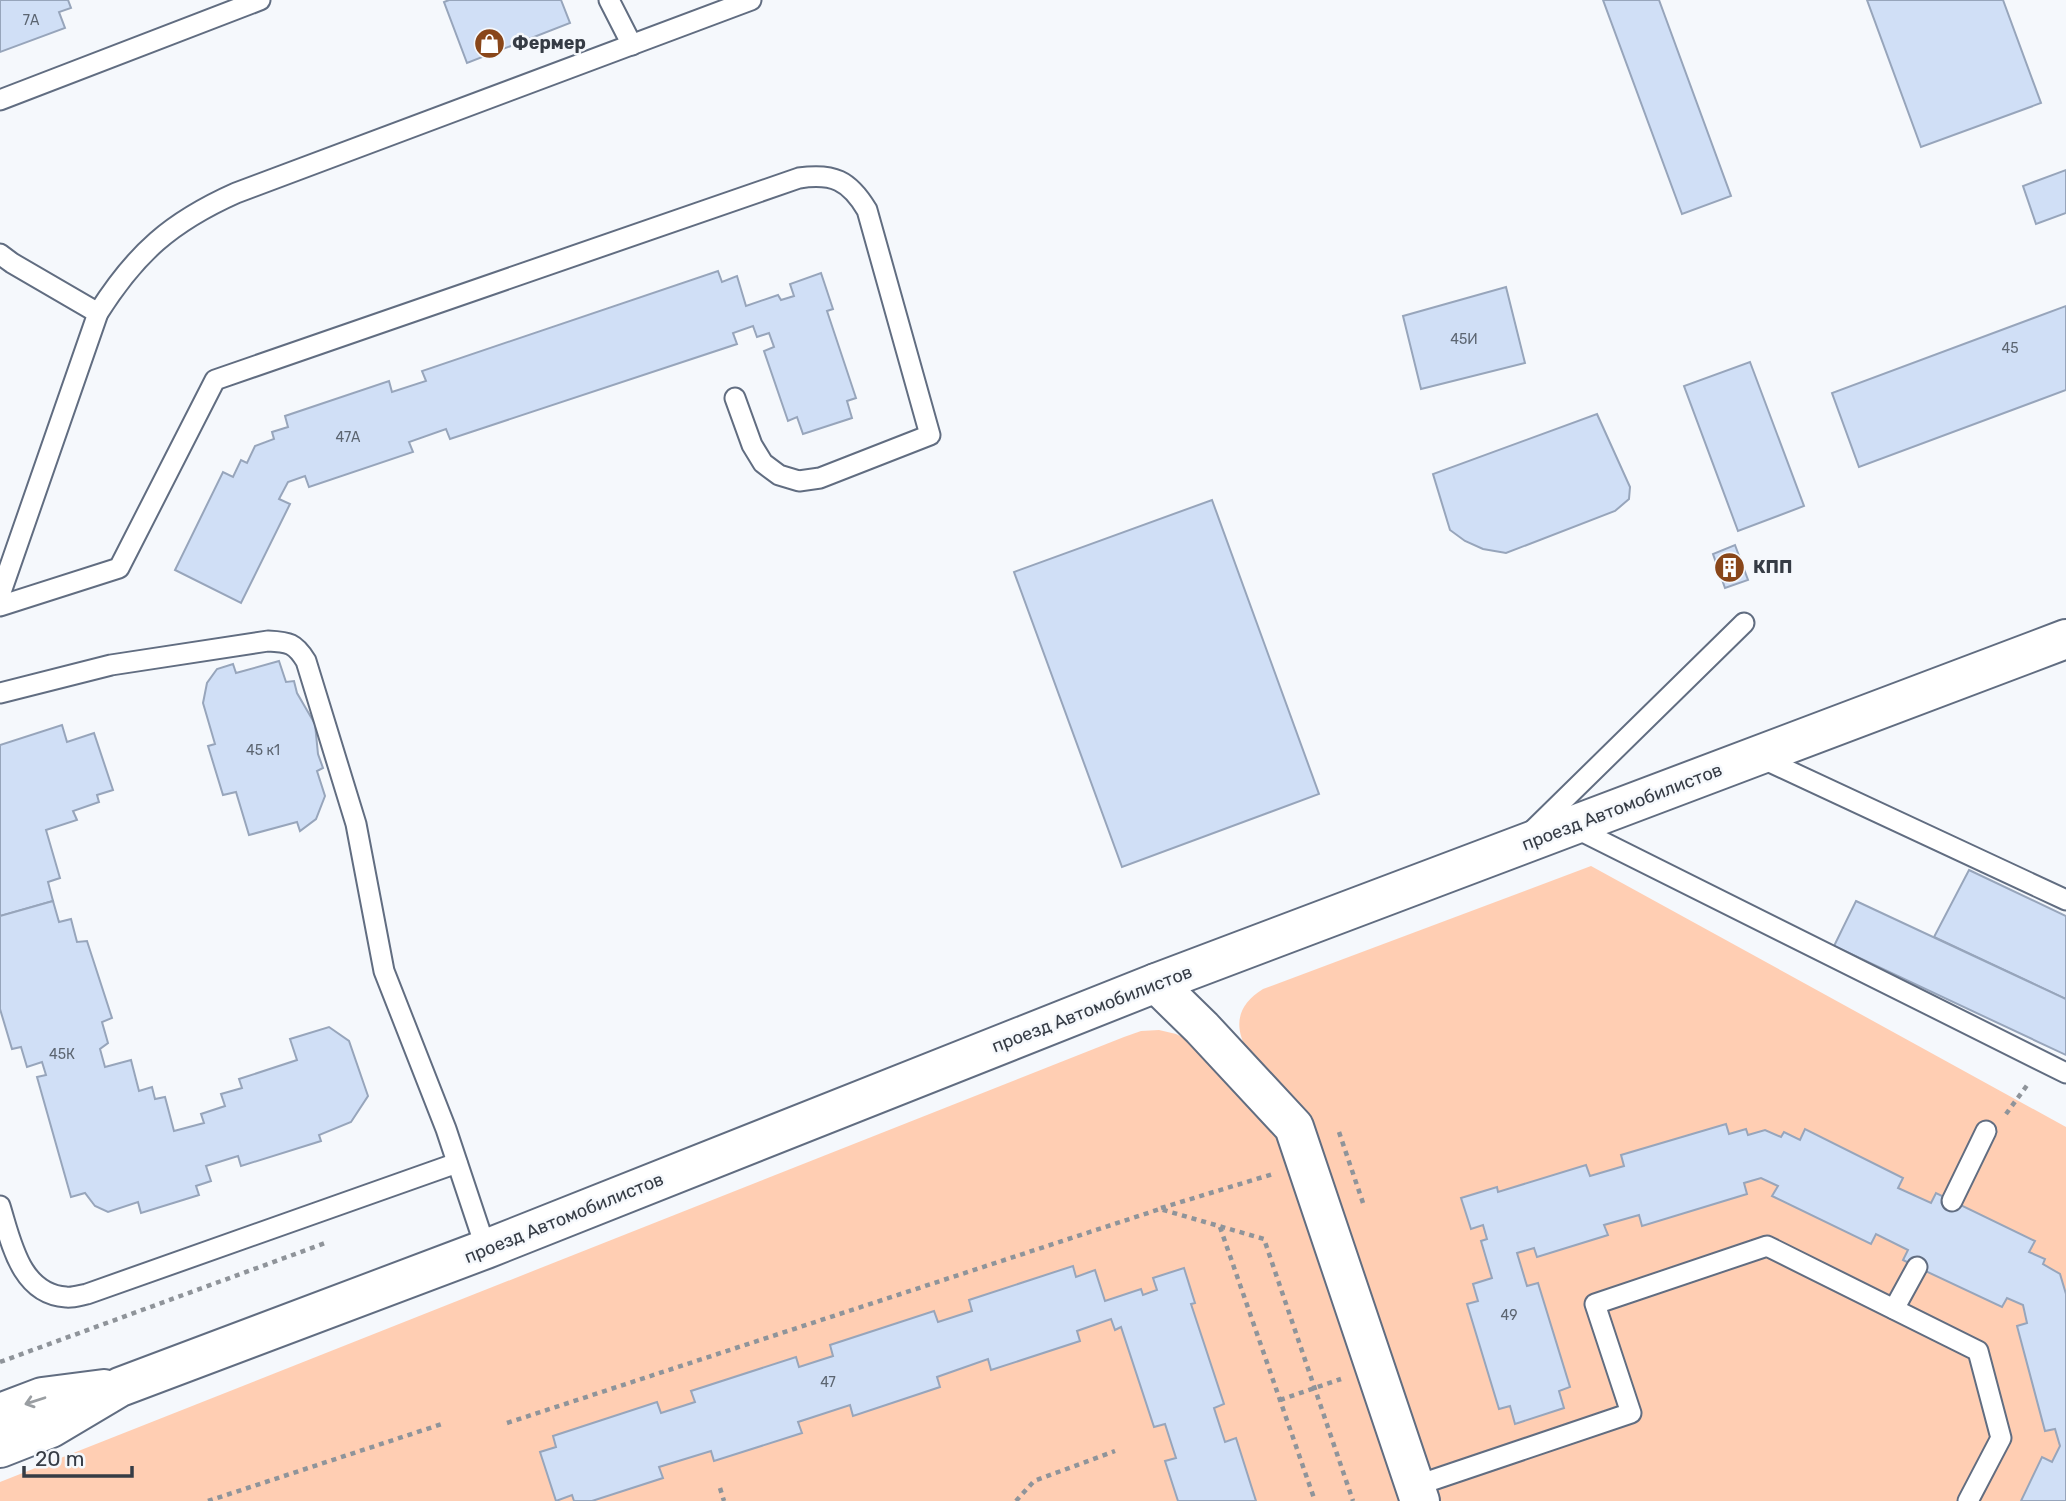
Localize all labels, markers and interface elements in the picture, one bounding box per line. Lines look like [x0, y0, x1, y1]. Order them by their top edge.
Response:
house number: 7А [23, 12, 40, 29]
shop icon: Фермер [472, 26, 506, 60]
place label: Фермер [512, 32, 586, 54]
house number: 45И [1450, 331, 1478, 348]
house number: 45 [2001, 340, 2019, 357]
house number: 47А [335, 429, 361, 446]
building icon: КПП [1713, 550, 1747, 584]
place label: КПП [1753, 556, 1792, 578]
house number: 45 к1 [246, 742, 280, 759]
street label: проезд Автомобилистов [1519, 759, 1725, 855]
street label: проезд Автомобилистов [989, 961, 1195, 1057]
house number: 45К [49, 1046, 75, 1063]
street label: проезд Автомобилистов [461, 1168, 667, 1268]
house number: 49 [1501, 1307, 1517, 1324]
house number: 47 [820, 1374, 836, 1391]
one-way arrow [25, 1395, 47, 1408]
scale bar [24, 1434, 133, 1478]
text: 20 m [35, 1446, 84, 1471]

